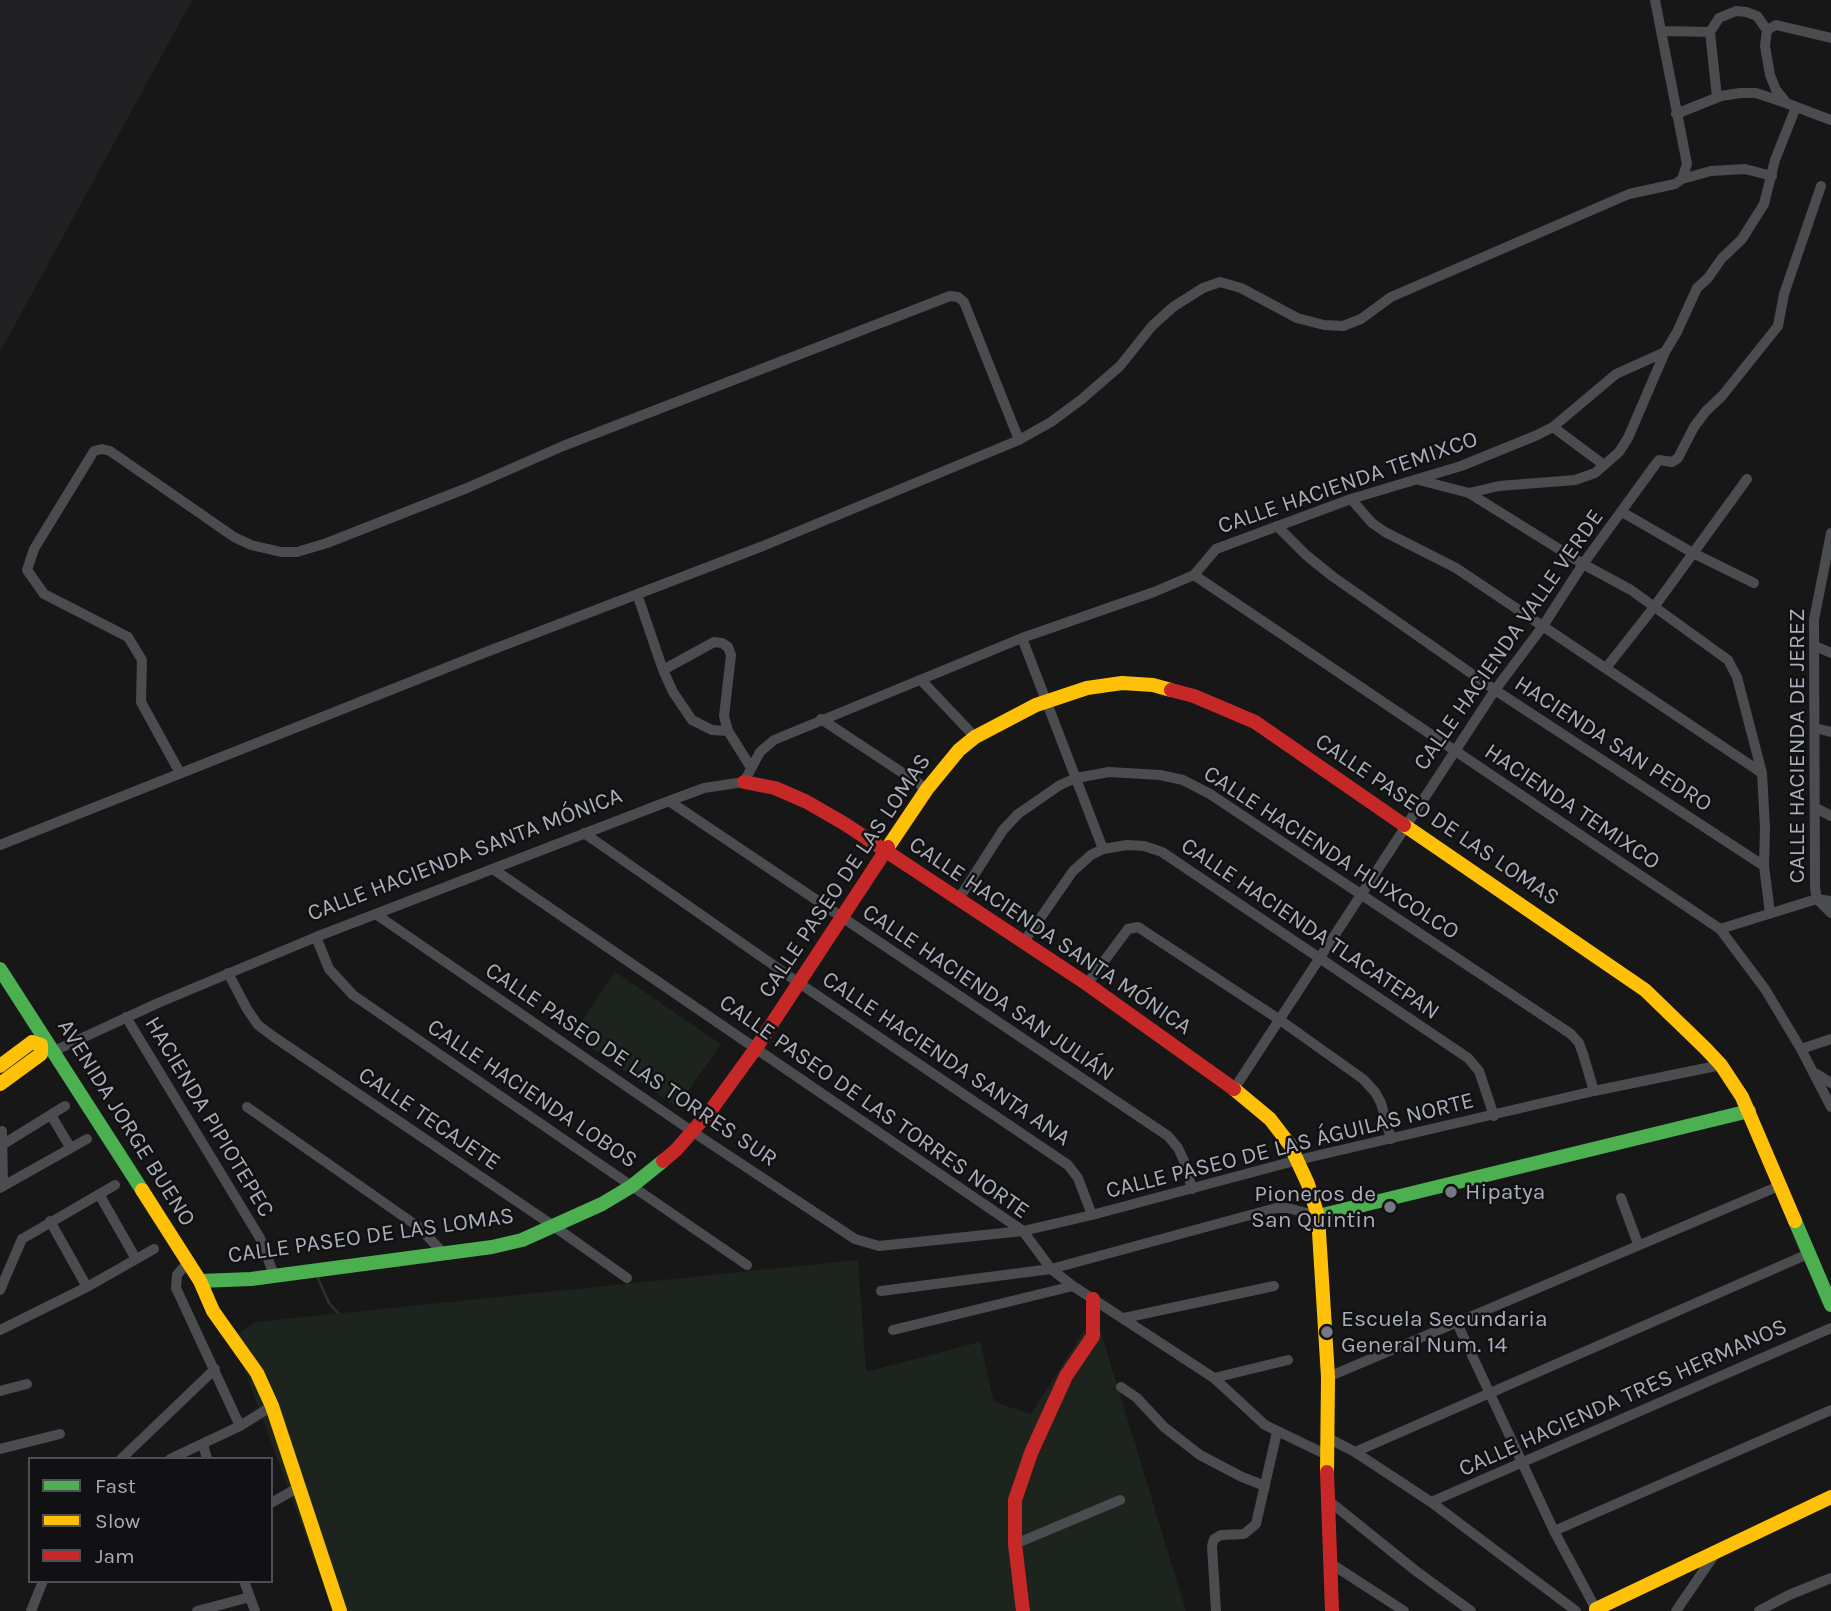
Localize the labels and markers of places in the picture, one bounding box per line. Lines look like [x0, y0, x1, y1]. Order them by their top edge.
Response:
place label: Hipatya [1465, 1178, 1545, 1206]
place label: Pioneros de San Quintin [1251, 1180, 1376, 1234]
marker: Hipatya [1443, 1184, 1459, 1200]
marker: Pioneros de San Quintin [1382, 1199, 1398, 1215]
place label: Escuela Secundaria General Num. 14 [1341, 1305, 1548, 1359]
marker: Escuela Secundaria General Num. 14 [1319, 1324, 1335, 1340]

